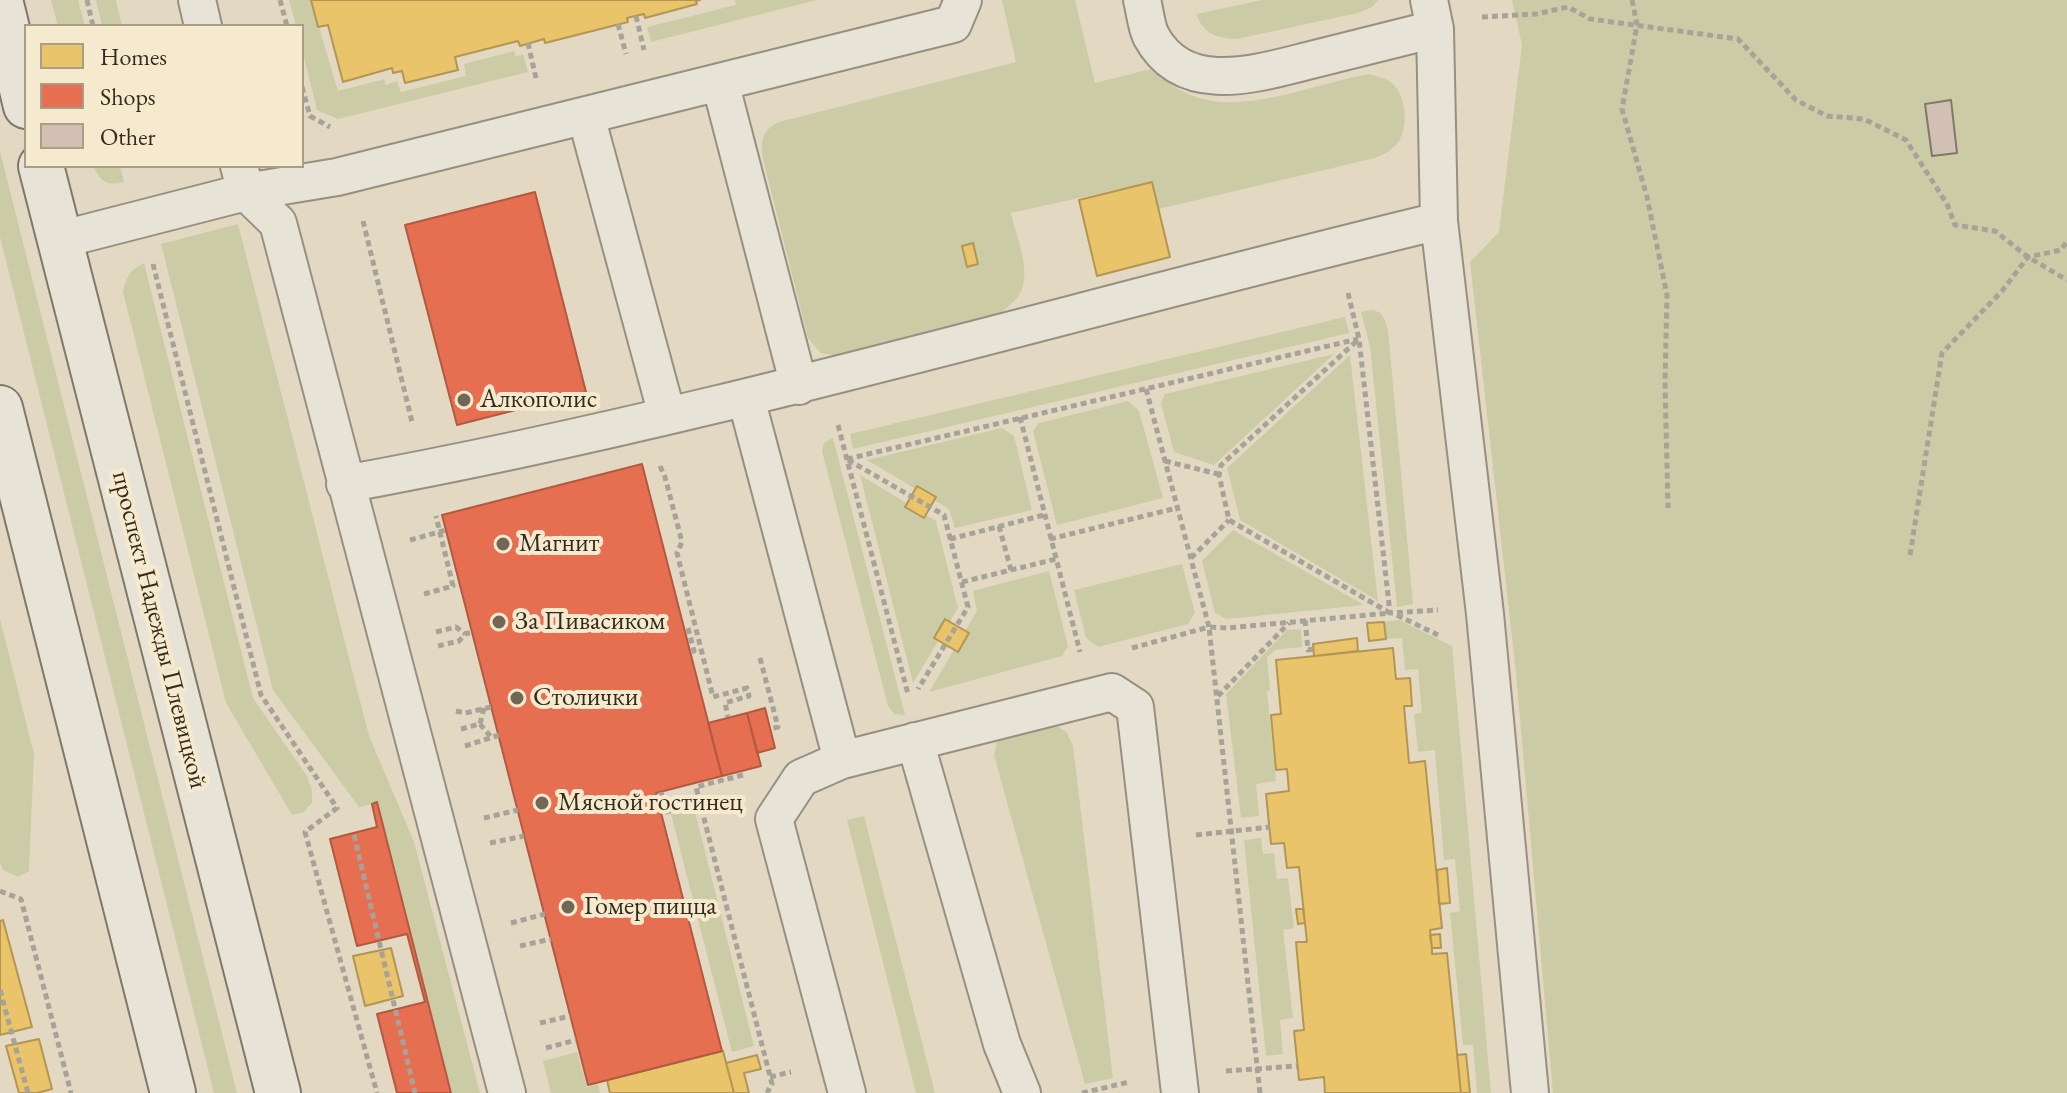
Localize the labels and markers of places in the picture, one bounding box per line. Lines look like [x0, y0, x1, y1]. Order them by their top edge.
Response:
place label: Алкополис [480, 384, 597, 416]
marker: Алкополис [455, 391, 473, 409]
place label: Магнит [519, 528, 599, 560]
marker: Магнит [494, 535, 512, 553]
place label: За Пивасиком [515, 606, 665, 638]
marker: За Пивасиком [490, 613, 508, 631]
place label: Столички [533, 682, 638, 714]
marker: Столички [508, 689, 526, 707]
place label: Мясной гостинец [558, 787, 743, 819]
marker: Мясной гостинец [533, 794, 551, 812]
place label: Гомер пицца [584, 891, 717, 923]
marker: Гомер пицца [559, 898, 577, 916]

